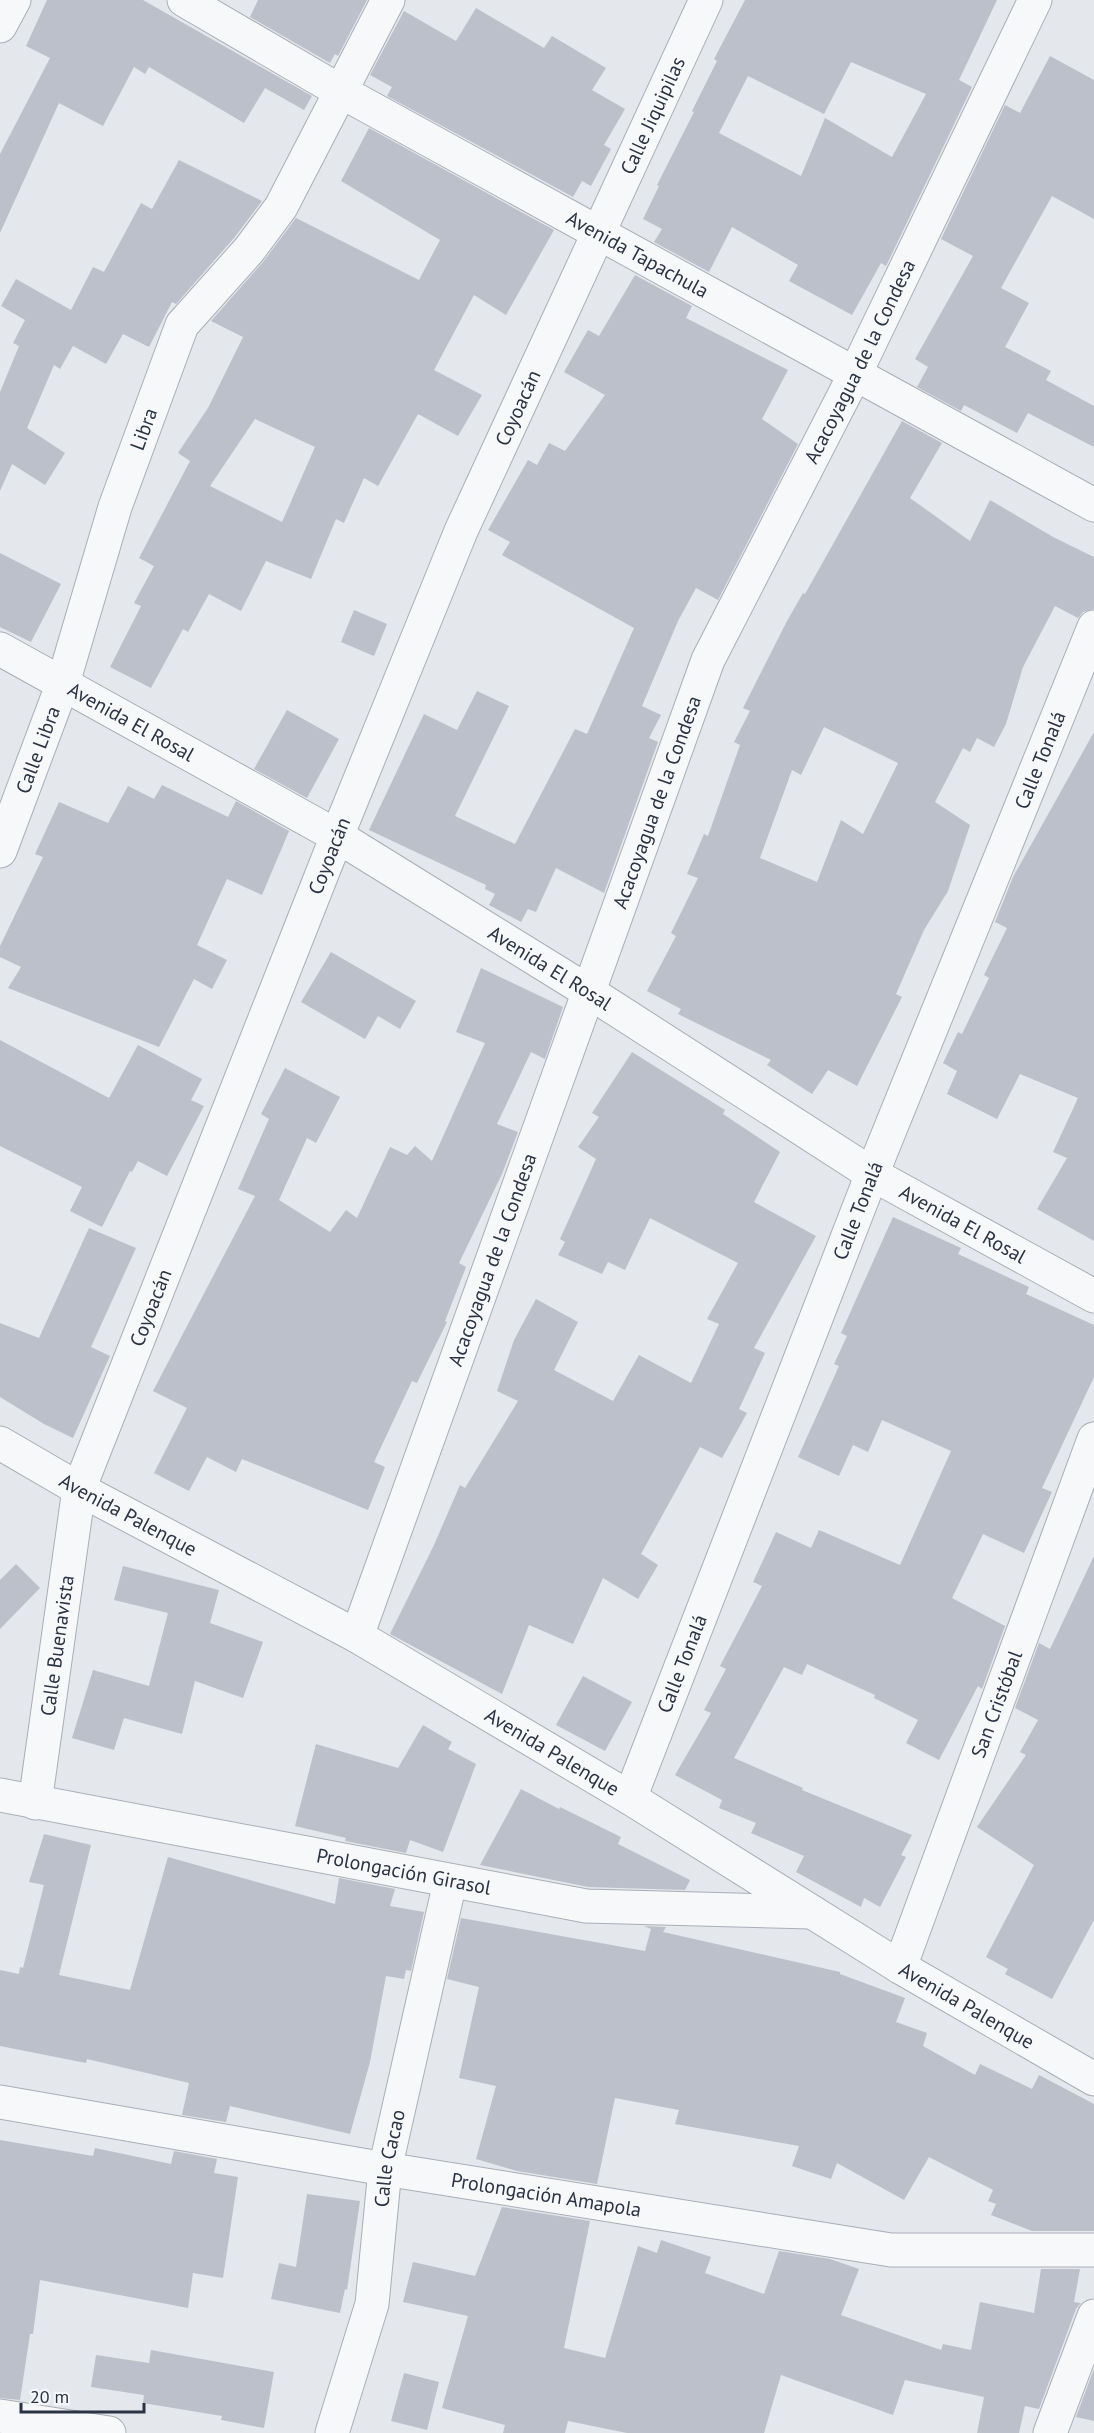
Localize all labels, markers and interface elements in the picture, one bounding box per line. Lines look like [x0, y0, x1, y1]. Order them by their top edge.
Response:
street label: Calle Jiquipilas [614, 53, 691, 179]
street label: Avenida Tapachula [562, 205, 713, 304]
street label: Acacoyagua de la Condesa [798, 255, 921, 468]
street label: Coyoacán [489, 366, 547, 450]
street label: Libra [124, 404, 163, 454]
street label: Avenida El Rosal [63, 676, 199, 767]
street label: Acacoyagua de la Condesa [607, 692, 707, 912]
street label: Calle Libra [10, 702, 66, 797]
street label: Calle Tonalá [1008, 707, 1072, 813]
street label: Coyoacán [302, 813, 356, 898]
street label: Avenida El Rosal [483, 920, 617, 1016]
street label: Acacoyagua de la Condesa [442, 1150, 543, 1370]
street label: Calle Tonalá [827, 1158, 889, 1264]
street label: Avenida El Rosal [895, 1179, 1031, 1269]
street label: Coyoacán [124, 1265, 178, 1350]
street label: Avenida Palenque [55, 1467, 201, 1562]
street label: Calle Buenavista [34, 1573, 80, 1718]
street label: Calle Tonalá [651, 1611, 713, 1717]
street label: San Cristóbal [965, 1647, 1028, 1761]
street label: Avenida Palenque [480, 1702, 624, 1802]
street label: Prolongación Girasol [314, 1842, 493, 1901]
street label: Avenida Palenque [894, 1956, 1039, 2055]
street label: Calle Cacao [368, 2107, 411, 2208]
street label: Prolongación Amapola [449, 2167, 643, 2223]
scale bar [21, 2376, 144, 2414]
text: 20 m [30, 2385, 69, 2408]

